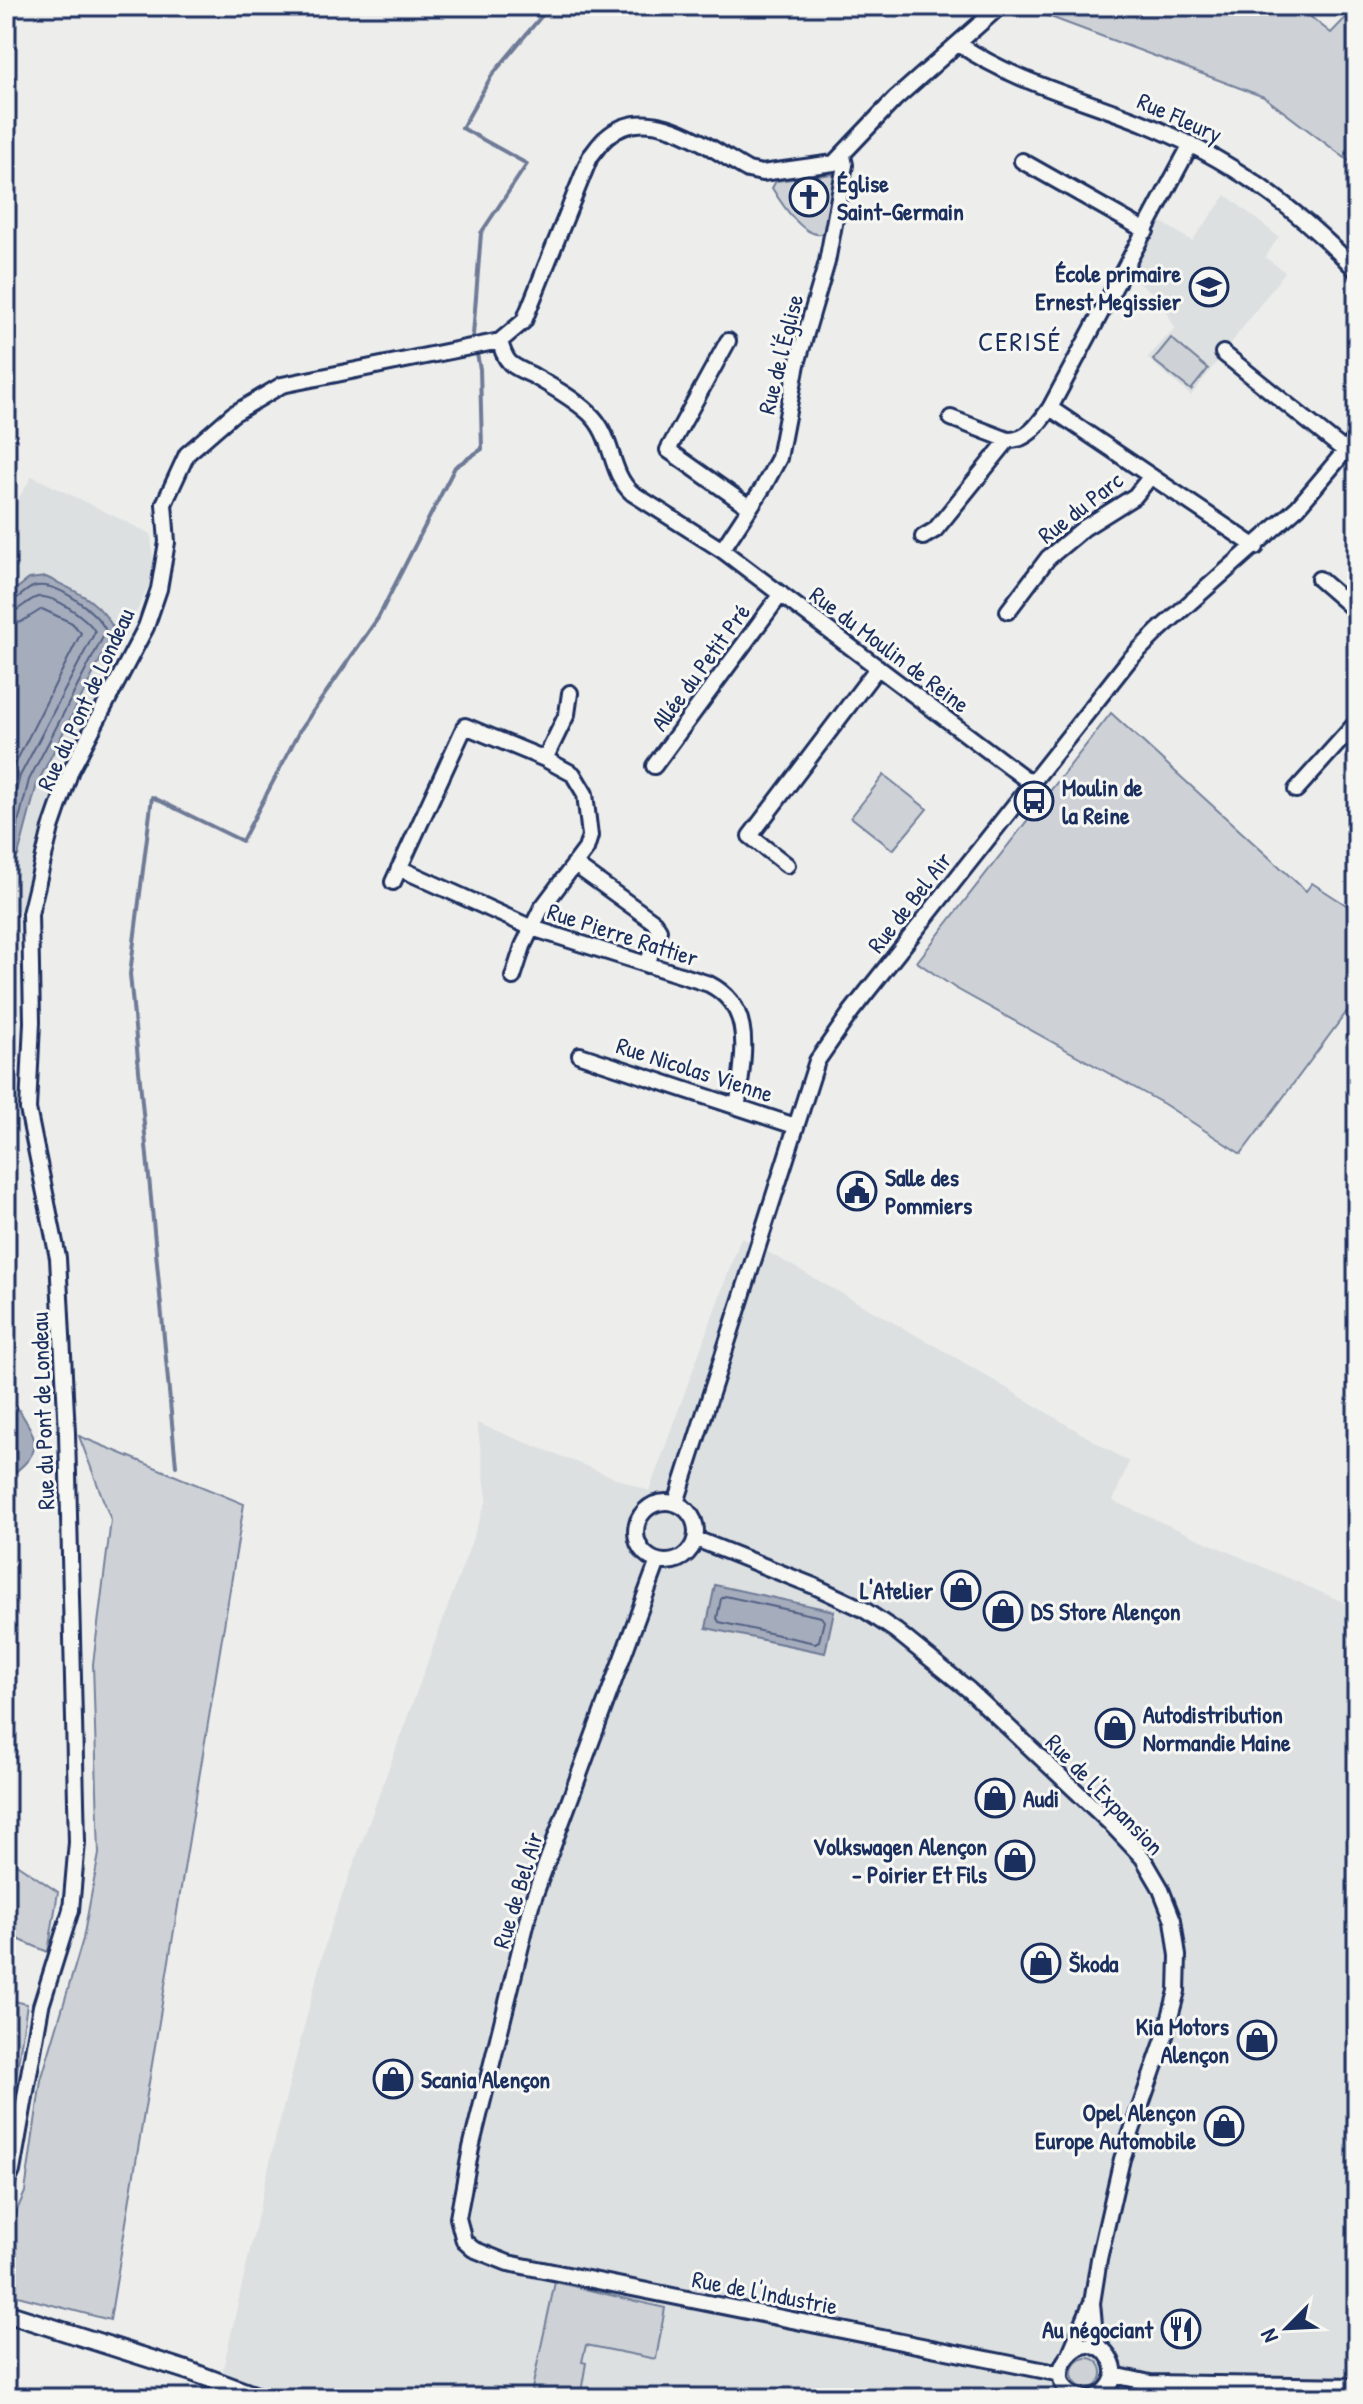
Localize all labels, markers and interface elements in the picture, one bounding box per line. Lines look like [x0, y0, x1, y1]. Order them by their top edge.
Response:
street label: Rue Fleury [1133, 84, 1227, 150]
place label: Église Saint-Germain [837, 167, 964, 227]
church icon: Église Saint-Germain [788, 176, 830, 218]
place label: École primaire Ernest Megissier [1035, 257, 1182, 318]
school or university icon: École primaire Ernest Megissier [1188, 266, 1230, 308]
street label: Rue de l'Église [750, 290, 810, 417]
district label: CERISÉ [978, 322, 1062, 360]
street label: Rue du Parc [1031, 463, 1130, 550]
street label: Rue du Moulin de Reine [804, 578, 977, 720]
street label: Allée du Petit Pré [643, 597, 757, 737]
street label: Rue du Pont de Londeau [29, 602, 141, 795]
place label: Moulin de la Reine [1062, 771, 1143, 831]
bus stop icon: Moulin de la Reine [1013, 780, 1055, 822]
street label: Rue de Bel Air [859, 845, 959, 959]
street label: Rue Pierre Rattier [544, 895, 702, 973]
street label: Rue Nicolas Vienne [613, 1029, 778, 1110]
place label: Salle des Pommiers [885, 1161, 972, 1221]
public building icon: Salle des Pommiers [836, 1170, 878, 1212]
street label: Rue du Pont de Londeau [23, 1311, 61, 1510]
shop icon: L'Atelier [940, 1569, 982, 1611]
place label: L'Atelier [860, 1574, 934, 1606]
shop icon: DS Store Alençon [982, 1590, 1024, 1632]
place label: DS Store Alençon [1031, 1595, 1181, 1627]
place label: Autodistribution Normandie Maine [1143, 1698, 1291, 1758]
shop icon: Autodistribution Normandie Maine [1094, 1707, 1136, 1749]
street label: Rue de l'Expansion [1039, 1726, 1171, 1862]
shop icon: Audi [974, 1777, 1016, 1819]
place label: Audi [1023, 1782, 1059, 1814]
street label: Rue de Bel Air [484, 1828, 550, 1952]
place label: Volkswagen Alençon - Poirier Et Fils [813, 1830, 987, 1890]
shop icon: Volkswagen Alençon - Poirier Et Fils [994, 1839, 1036, 1881]
shop icon: Škoda [1020, 1942, 1062, 1984]
place label: Škoda [1069, 1947, 1119, 1979]
place label: Kia Motors Alençon [1136, 2010, 1229, 2070]
shop icon: Kia Motors Alençon [1236, 2019, 1278, 2061]
shop icon: Scania Alençon [372, 2058, 414, 2100]
place label: Scania Alençon [421, 2063, 550, 2095]
place label: Opel Alençon Europe Automobile [1035, 2096, 1196, 2157]
shop icon: Opel Alençon Europe Automobile [1203, 2105, 1245, 2147]
street label: Rue de l'Industrie [690, 2262, 841, 2322]
north arrow [1247, 2288, 1327, 2368]
restaurant icon: Au négociant [1160, 2308, 1202, 2350]
place label: Au négociant [1042, 2313, 1154, 2346]
text: N [1253, 2324, 1285, 2348]

